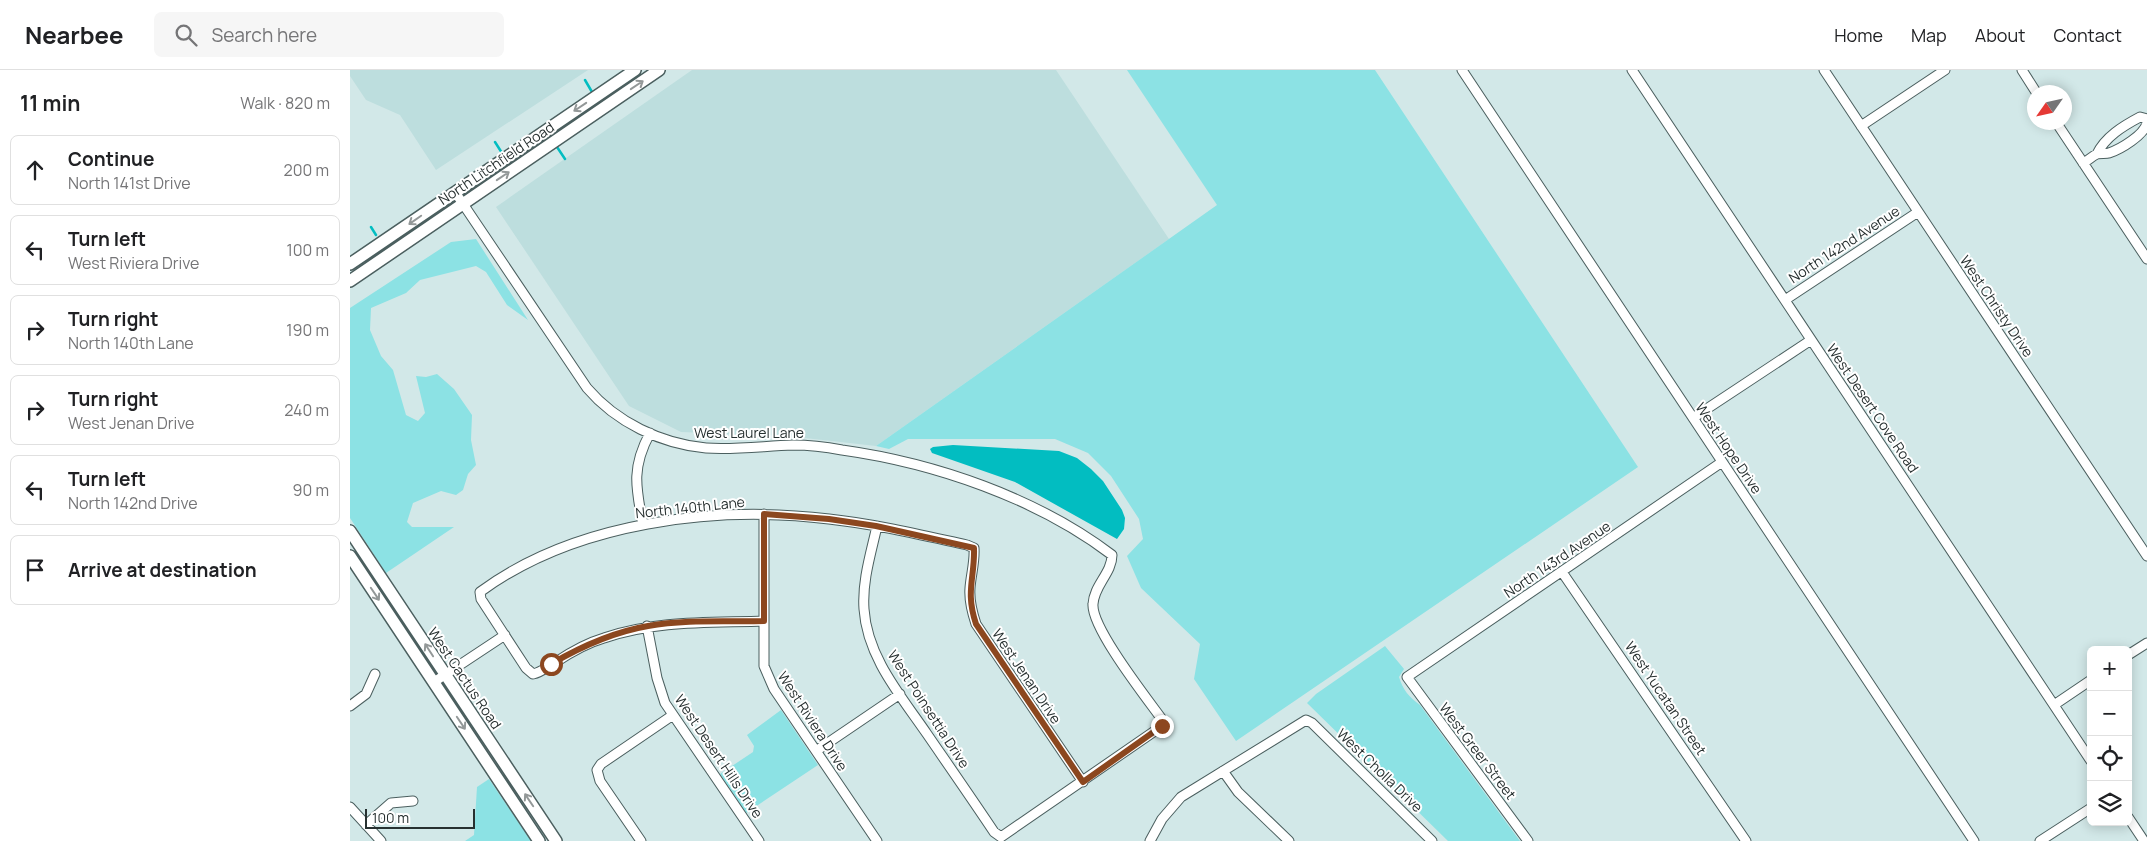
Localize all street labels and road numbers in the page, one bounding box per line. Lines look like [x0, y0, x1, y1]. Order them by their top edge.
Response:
street label: North Litchfield Road [434, 117, 558, 209]
street label: North 142nd Avenue [1785, 201, 1903, 287]
street label: West Christy Drive [1956, 252, 2038, 360]
street label: West Desert Cove Road [1823, 340, 1923, 476]
street label: West Hope Drive [1691, 399, 1767, 497]
street label: West Laurel Lane [694, 423, 804, 442]
street label: North 140th Lane [634, 492, 746, 522]
street label: North 143rd Avenue [1500, 516, 1614, 602]
street label: West Cactus Road [424, 623, 506, 733]
street label: West Jenan Drive [988, 625, 1066, 727]
street label: West Yucatan Street [1621, 638, 1711, 759]
street label: West Poinsettia Drive [884, 646, 974, 772]
street label: West Riviera Drive [774, 668, 852, 774]
street label: West Desert Hills Drive [671, 691, 767, 821]
street label: West Greer Street [1435, 699, 1521, 803]
street label: West Cholla Drive [1333, 724, 1427, 816]

